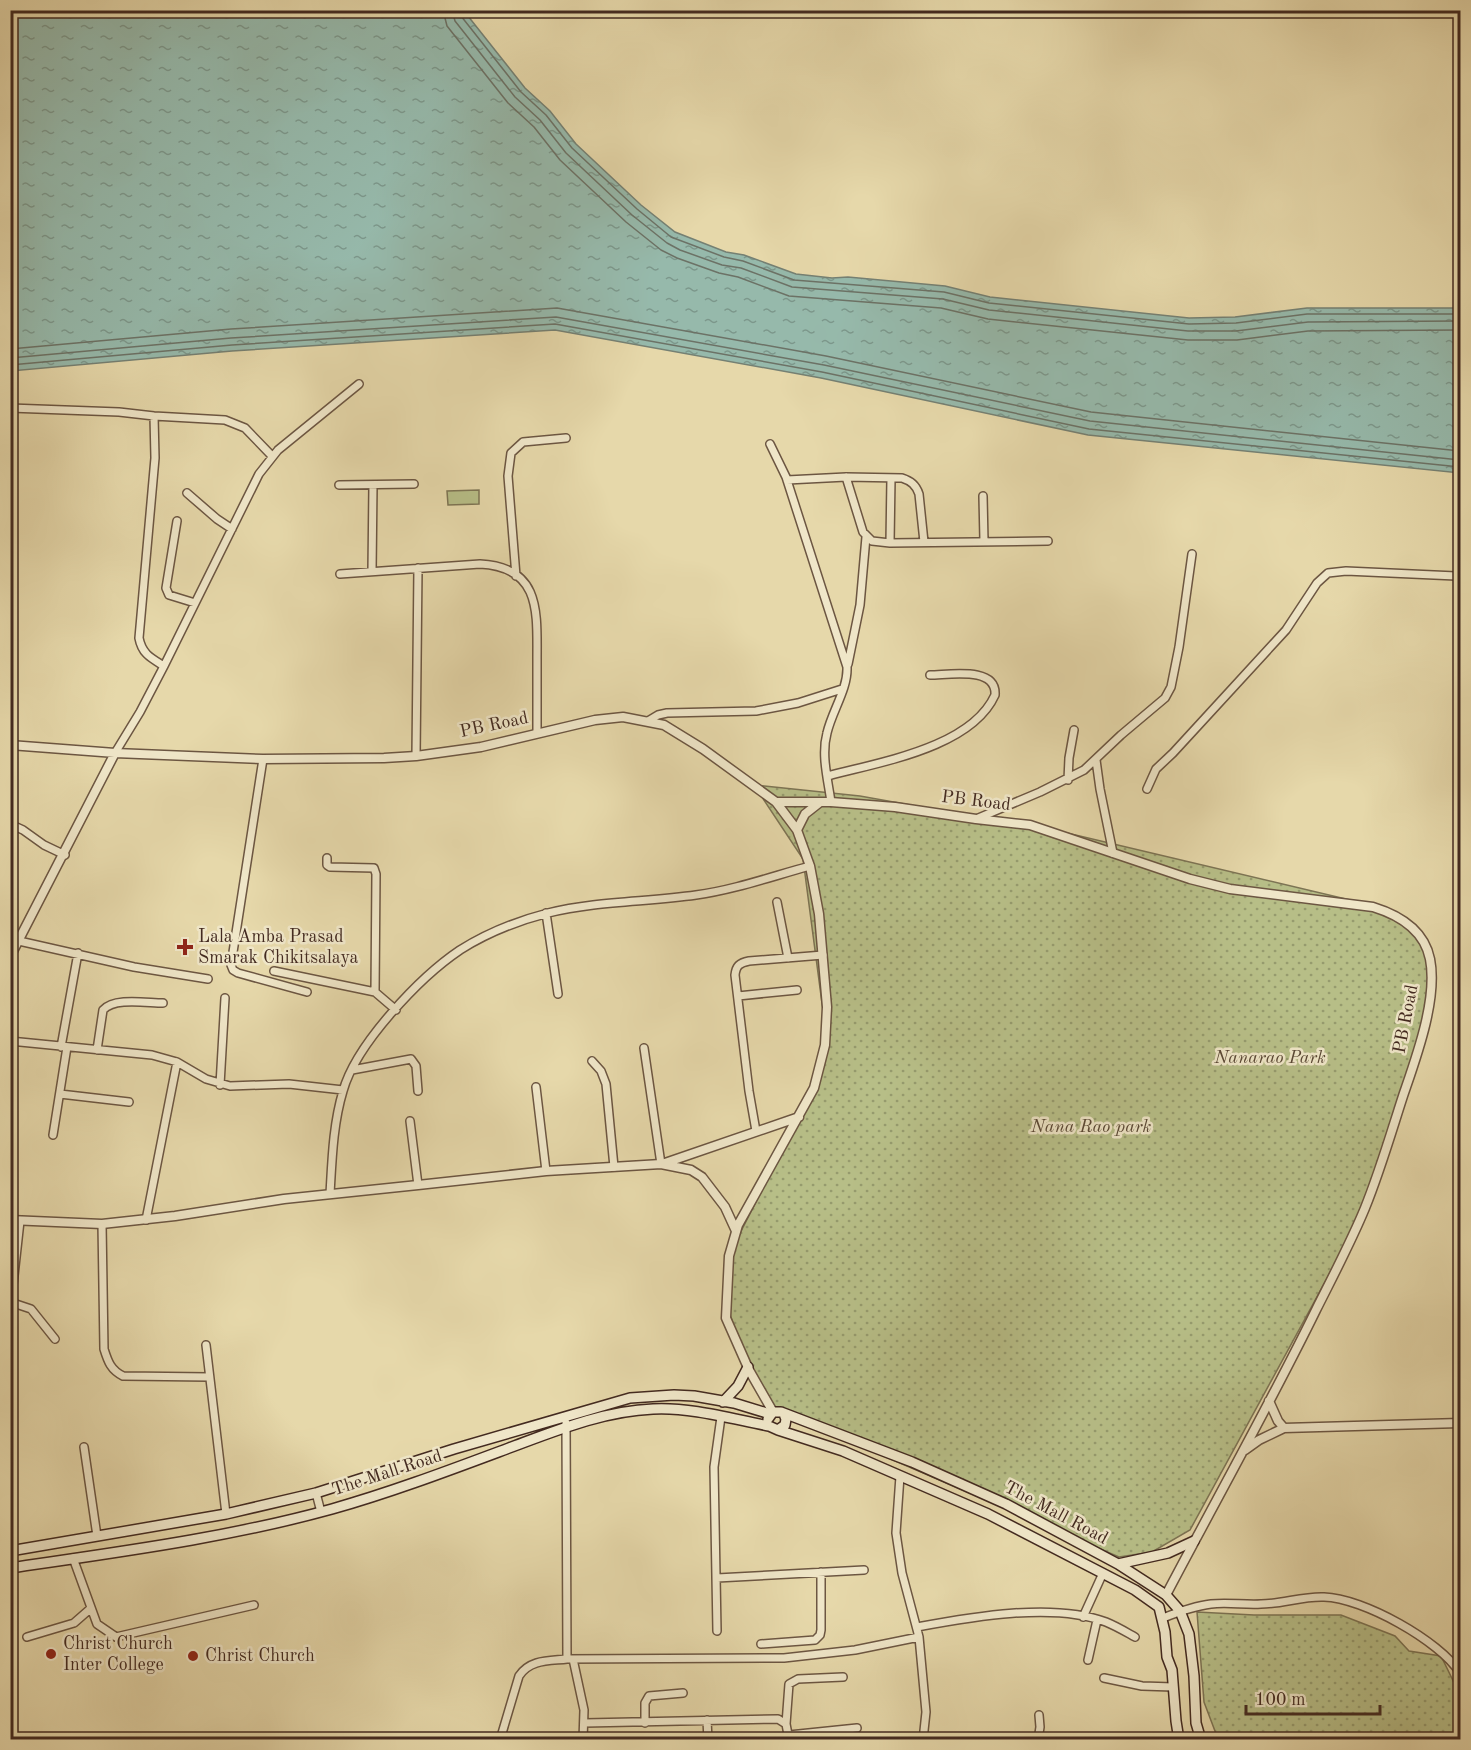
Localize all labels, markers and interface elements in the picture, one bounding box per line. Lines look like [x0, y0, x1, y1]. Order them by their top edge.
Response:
street label: PB Road [458, 709, 530, 741]
street label: PB Road [940, 788, 1012, 814]
place label: Lala Amba Prasad Smarak Chikitsalaya [198, 928, 358, 967]
marker: Lala Amba Prasad Smarak Chikitsalaya [176, 938, 194, 956]
street label: PB Road [1391, 983, 1421, 1055]
park label: Nanarao Park [1213, 1049, 1326, 1067]
park label: Nana Rao park [1030, 1118, 1152, 1136]
street label: The Mall Road [330, 1447, 444, 1499]
street label: The Mall Road [1001, 1478, 1111, 1548]
place label: Christ Church Inter College [63, 1635, 173, 1674]
marker: Christ Church Inter College [44, 1647, 58, 1661]
place label: Christ Church [205, 1647, 315, 1665]
marker: Christ Church [186, 1649, 200, 1663]
scale bar [1246, 1678, 1380, 1716]
text: 100 m [1255, 1691, 1306, 1709]

